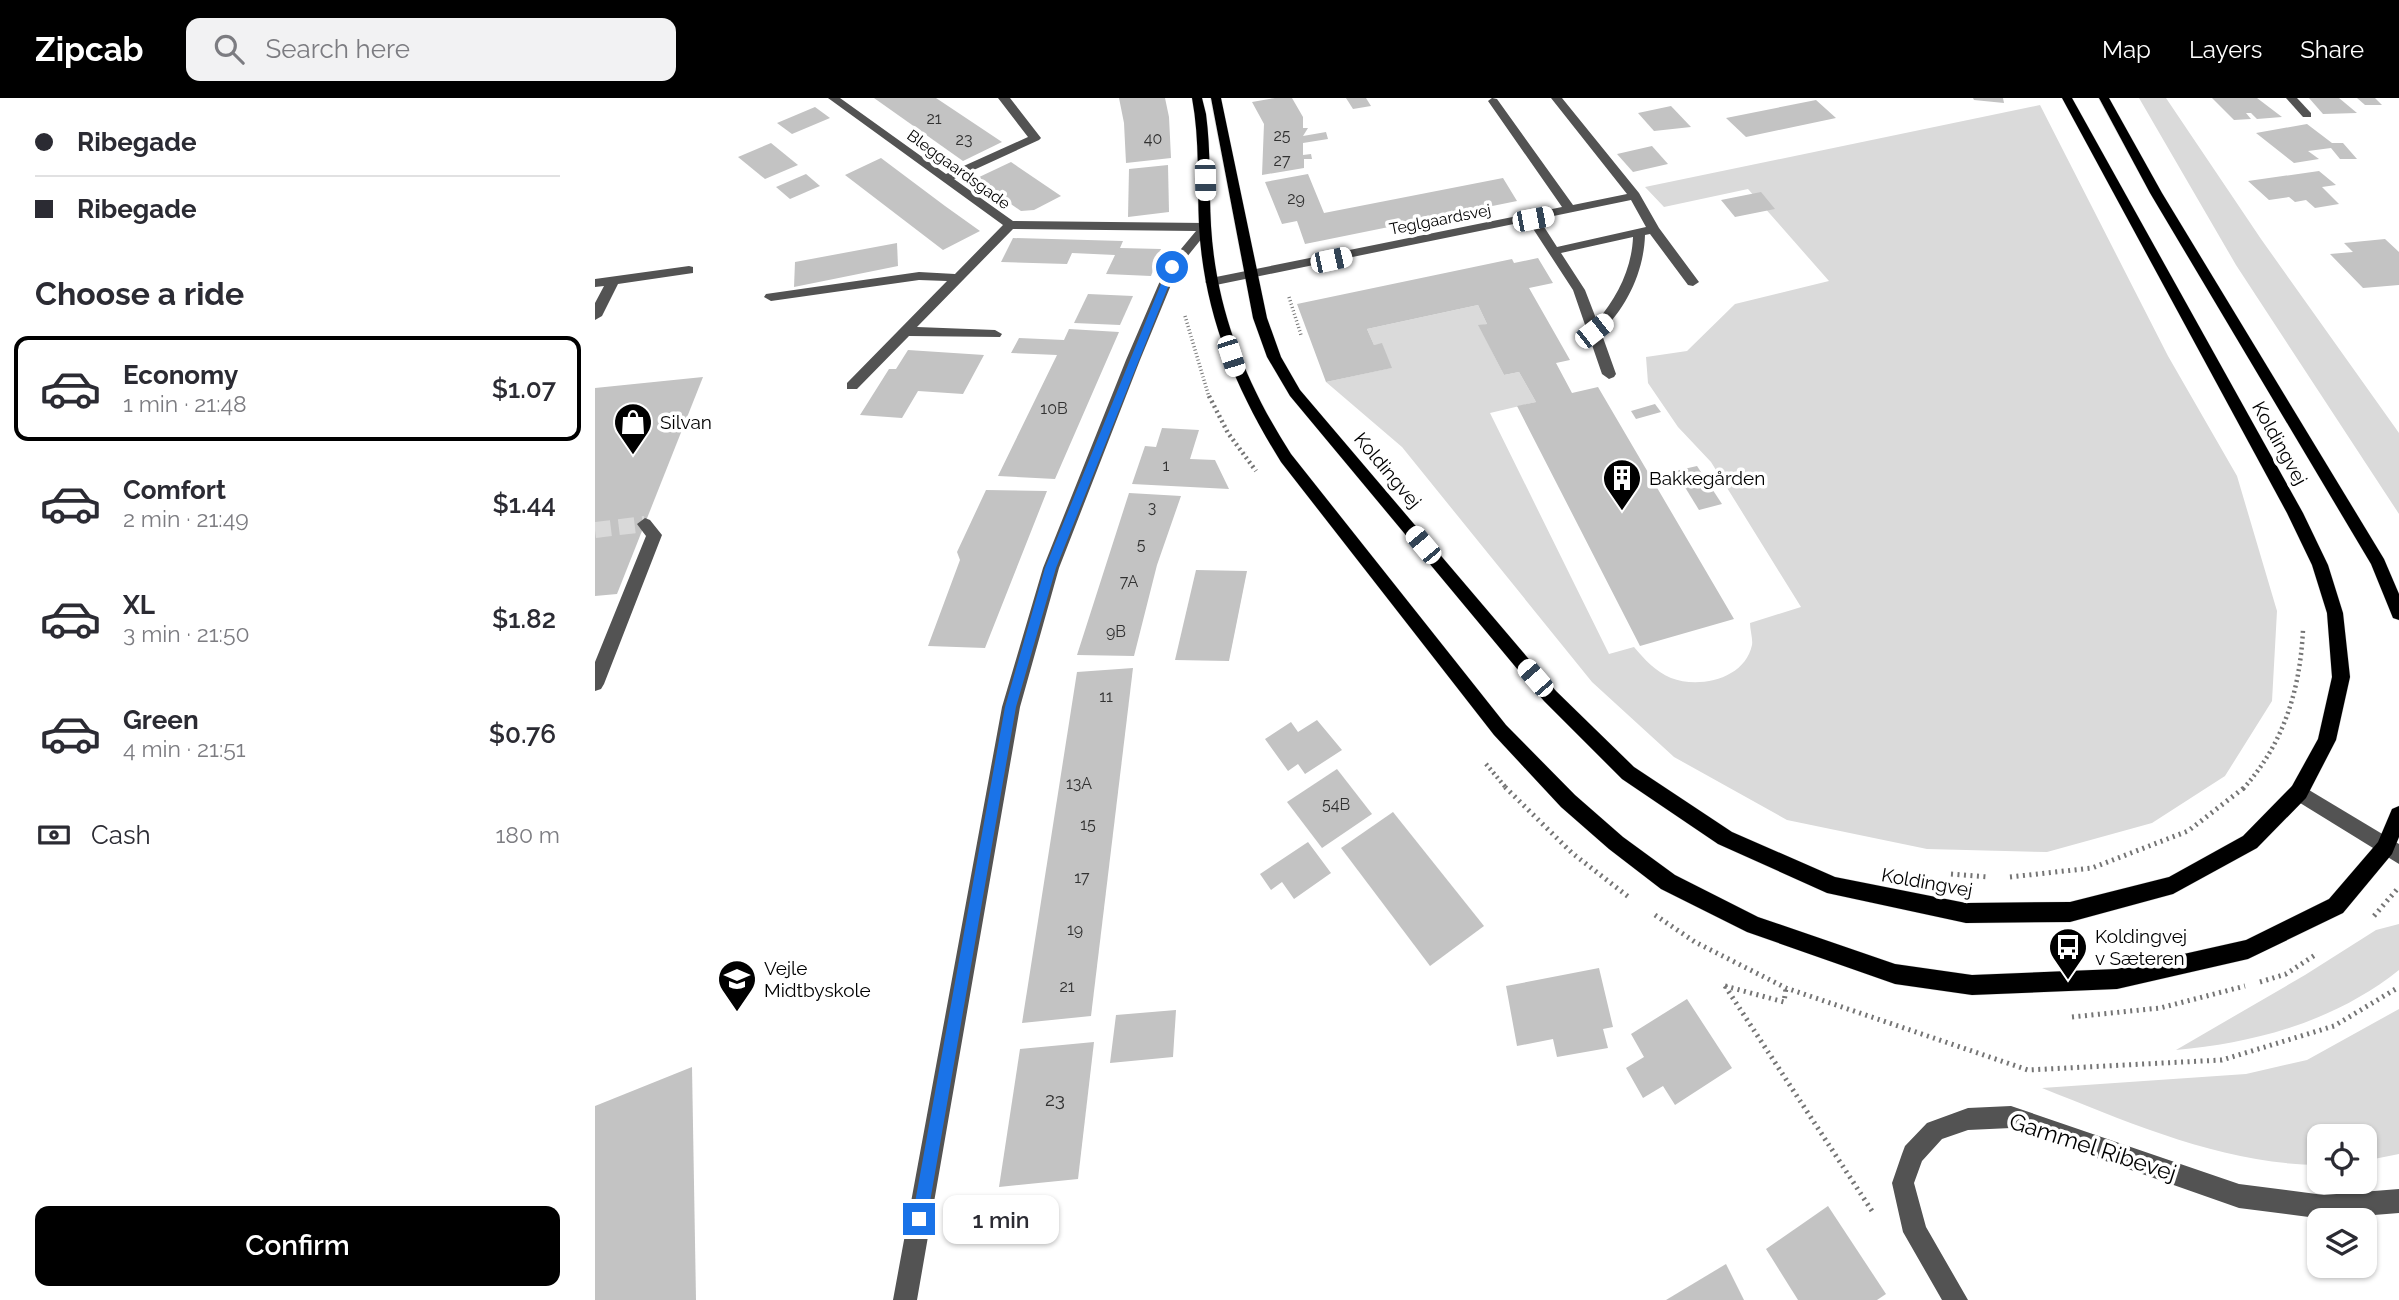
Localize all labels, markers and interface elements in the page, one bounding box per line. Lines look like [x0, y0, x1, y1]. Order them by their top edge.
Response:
search box [186, 18, 676, 81]
text: Zipcab [35, 30, 144, 69]
icon: search [210, 30, 248, 68]
text: Search here [266, 34, 410, 64]
text: Map [2102, 35, 2151, 64]
text: Layers [2189, 35, 2262, 64]
text: Share [2300, 35, 2364, 64]
house number: 21 [926, 109, 942, 128]
street label: Bleggaardsgade [904, 126, 1014, 213]
house number: 25 [1273, 126, 1291, 145]
text: Ribegade [77, 127, 197, 157]
house number: 40 [1144, 129, 1162, 148]
house number: 23 [956, 130, 972, 149]
house number: 27 [1274, 151, 1291, 170]
car [1195, 159, 1216, 201]
house number: 29 [1287, 189, 1305, 208]
text: Ribegade [77, 194, 197, 224]
street label: Teglgaardsvej [1388, 200, 1493, 239]
car [1511, 205, 1556, 233]
car [1309, 245, 1354, 275]
route start [1156, 251, 1188, 283]
text: Choose a ride [35, 275, 244, 312]
car [1571, 310, 1618, 352]
car [1215, 333, 1248, 379]
icon: car [39, 357, 102, 420]
text: Economy [123, 360, 238, 390]
text: $1.07 [492, 374, 556, 404]
text: 1 min · 21:48 [123, 390, 247, 417]
street label: Koldingvej [2248, 397, 2312, 489]
house number: 10B [1040, 399, 1068, 418]
shop icon: Silvan [612, 401, 654, 456]
place label: Silvan [660, 411, 712, 433]
street label: Koldingvej [1350, 428, 1426, 512]
house number: 1 [1163, 456, 1170, 475]
building icon: Bakkegården [1601, 457, 1643, 512]
place label: Bakkegården [1649, 467, 1765, 489]
icon: car [39, 472, 102, 535]
text: Comfort [123, 475, 226, 505]
text: $1.44 [493, 489, 556, 519]
house number: 3 [1148, 498, 1156, 517]
text: 2 min · 21:49 [123, 505, 249, 532]
car [1402, 522, 1445, 568]
house number: 5 [1137, 535, 1146, 554]
house number: 7A [1120, 572, 1139, 591]
icon: car [39, 587, 102, 650]
text: XL [123, 590, 155, 620]
text: $1.82 [492, 604, 556, 634]
text: 3 min · 21:50 [123, 620, 250, 647]
house number: 9B [1106, 622, 1126, 641]
car [1514, 655, 1557, 701]
house number: 11 [1099, 687, 1113, 706]
icon: car [39, 702, 102, 765]
text: Green [123, 705, 199, 735]
text: $0.76 [489, 719, 556, 749]
text: 4 min · 21:51 [123, 735, 246, 762]
house number: 13A [1066, 774, 1092, 793]
house number: 54B [1322, 795, 1350, 814]
house number: 15 [1080, 815, 1096, 834]
icon: cash [35, 816, 73, 854]
text: Cash [91, 820, 151, 850]
text: 180 m [495, 821, 560, 848]
street label: Koldingvej [1880, 863, 1974, 901]
house number: 17 [1074, 868, 1090, 887]
house number: 19 [1067, 920, 1083, 939]
place label: Koldingvej v Sæteren [2095, 925, 2187, 969]
bus stop icon: Koldingvej v Sæteren [2047, 926, 2089, 981]
place label: Vejle Midtbyskole [764, 957, 871, 1001]
school or university icon: Vejle Midtbyskole [716, 958, 758, 1013]
house number: 21 [1059, 977, 1075, 996]
house number: 23 [1045, 1088, 1065, 1110]
street label: Gammel Ribevej [2006, 1107, 2180, 1186]
map controls [2307, 1124, 2377, 1278]
button: locate [2307, 1124, 2377, 1194]
callout: 1 min [943, 1194, 1059, 1244]
route end [903, 1203, 935, 1235]
button: Confirm [35, 1206, 560, 1286]
text: 1 min [972, 1206, 1030, 1233]
button: layers [2307, 1208, 2377, 1278]

